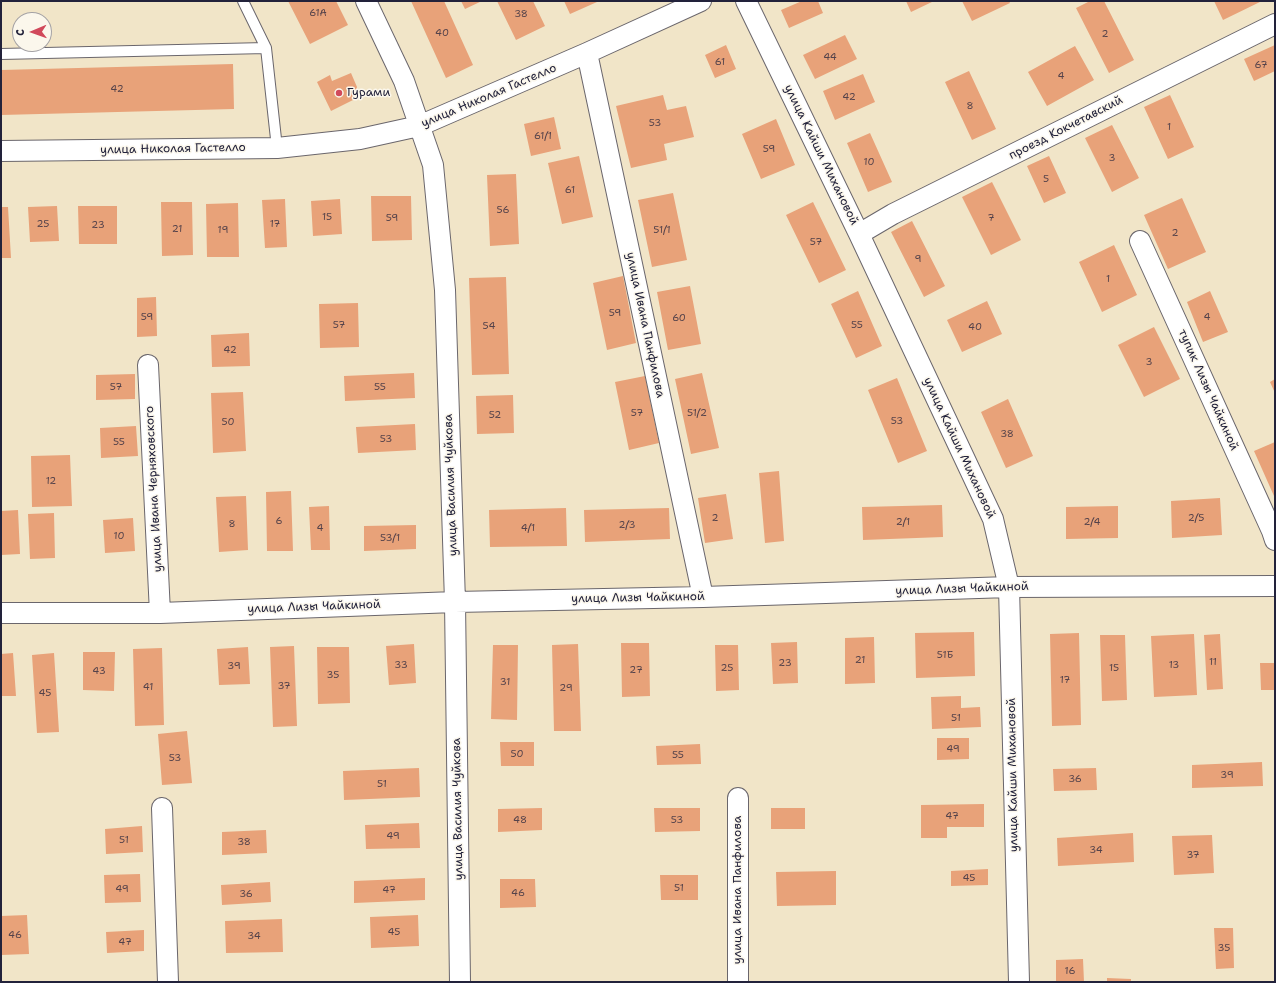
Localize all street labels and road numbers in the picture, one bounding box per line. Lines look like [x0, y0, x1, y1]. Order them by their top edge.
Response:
street label: улица Николая Гастелло [419, 61, 559, 131]
street label: улица Кайши Михановой [781, 82, 861, 228]
street label: проезд Кокчетавский [1007, 93, 1125, 163]
street label: улица Николая Гастелло [100, 141, 246, 157]
street label: улица Ивана Панфилова [623, 251, 667, 399]
street label: тупик Лизы Чайкиной [1175, 327, 1241, 453]
street label: улица Кайши Михановой [920, 375, 998, 521]
street label: улица Ивана Черняховского [142, 406, 166, 572]
street label: улица Василия Чуйкова [441, 414, 461, 556]
street label: улица Лизы Чайкиной [895, 579, 1029, 599]
street label: улица Лизы Чайкиной [571, 590, 705, 606]
street label: улица Лизы Чайкиной [247, 597, 381, 617]
street label: улица Кайши Михановой [1004, 698, 1022, 852]
street label: улица Василия Чуйкова [450, 738, 466, 880]
street label: улица Ивана Панфилова [731, 816, 745, 964]

